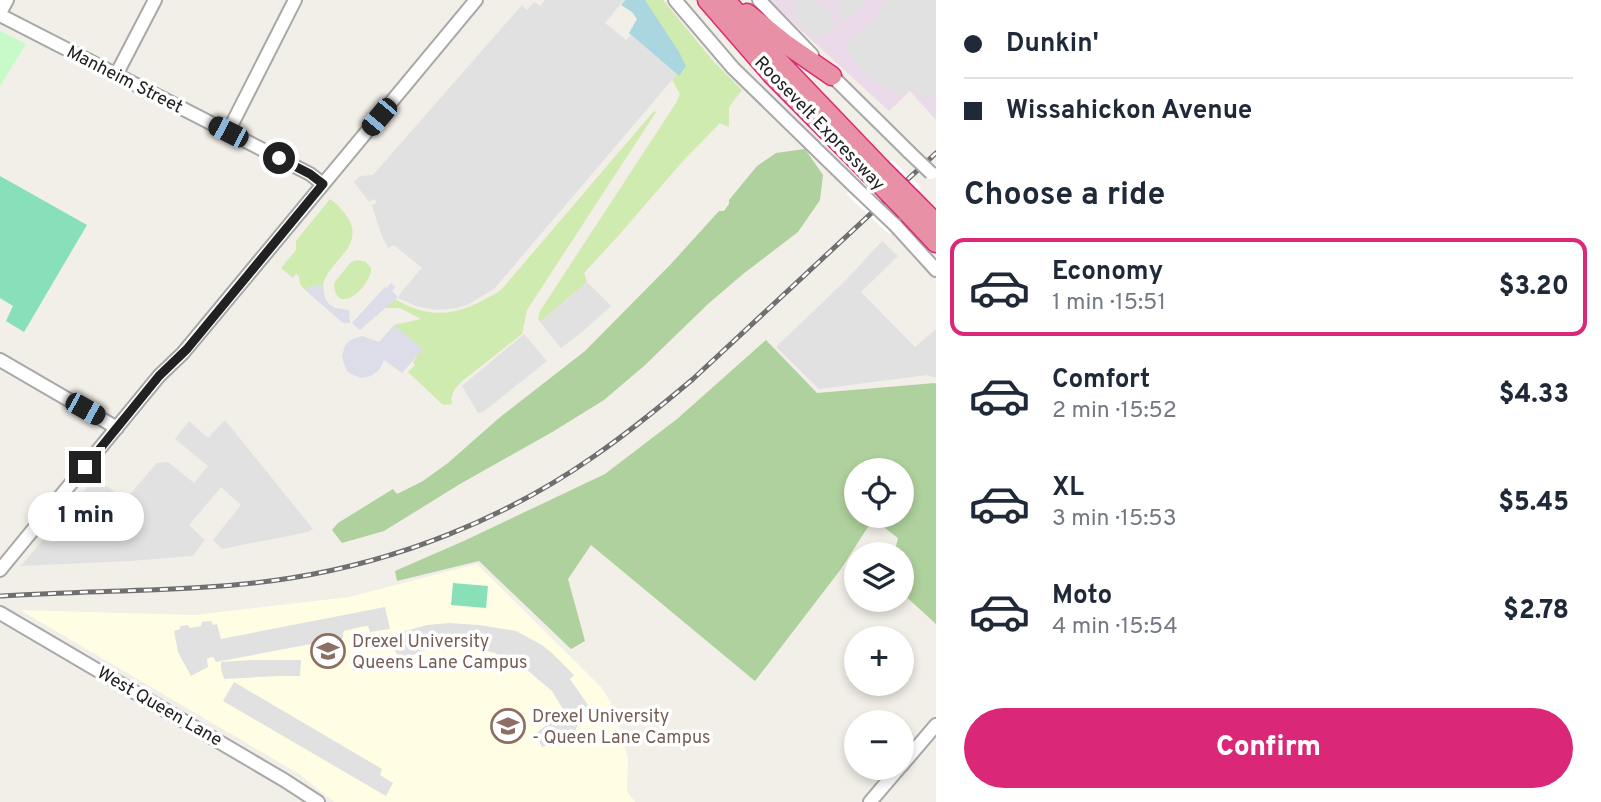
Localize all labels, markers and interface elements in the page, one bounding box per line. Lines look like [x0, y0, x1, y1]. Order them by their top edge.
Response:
text: Dunkin' [1006, 28, 1099, 61]
street label: Manheim Street [62, 41, 186, 120]
street label: Roosevelt Expressway [749, 52, 889, 196]
car [358, 94, 401, 140]
text: Wissahickon Avenue [1006, 95, 1252, 128]
car [205, 113, 252, 151]
route start [263, 142, 295, 174]
text: Choose a ride [964, 176, 1165, 216]
icon: car [968, 256, 1031, 319]
text: Economy [1052, 256, 1163, 289]
text: $3.20 [1499, 271, 1569, 304]
text: 1 min · 15:51 [1052, 289, 1166, 318]
icon: car [968, 364, 1031, 427]
text: Comfort [1052, 364, 1150, 397]
text: $4.33 [1499, 379, 1569, 412]
car [62, 390, 109, 428]
text: 2 min · 15:52 [1052, 397, 1177, 426]
route end [69, 451, 101, 483]
map controls [844, 458, 914, 780]
button: locate [844, 458, 914, 528]
icon: car [968, 472, 1031, 535]
text: XL [1052, 472, 1084, 505]
text: $5.45 [1498, 487, 1569, 520]
callout: 1 min [27, 491, 143, 540]
text: 1 min [58, 502, 114, 531]
text: 3 min · 15:53 [1052, 505, 1177, 534]
button: layers [844, 542, 914, 612]
icon: car [968, 580, 1031, 643]
text: Moto [1052, 580, 1112, 613]
text: $2.78 [1503, 595, 1569, 628]
text: 4 min · 15:54 [1052, 613, 1178, 642]
button: + [844, 626, 914, 696]
place label: Drexel University Queens Lane Campus [352, 631, 528, 675]
school or university icon: Drexel University Queens Lane Campus [309, 632, 347, 670]
street label: West Queen Lane [93, 662, 226, 752]
place label: Drexel University - Queen Lane Campus [532, 706, 711, 750]
school or university icon: Drexel University - Queen Lane Campus [489, 707, 527, 745]
button: Confirm [964, 708, 1573, 788]
button: − [844, 710, 914, 780]

